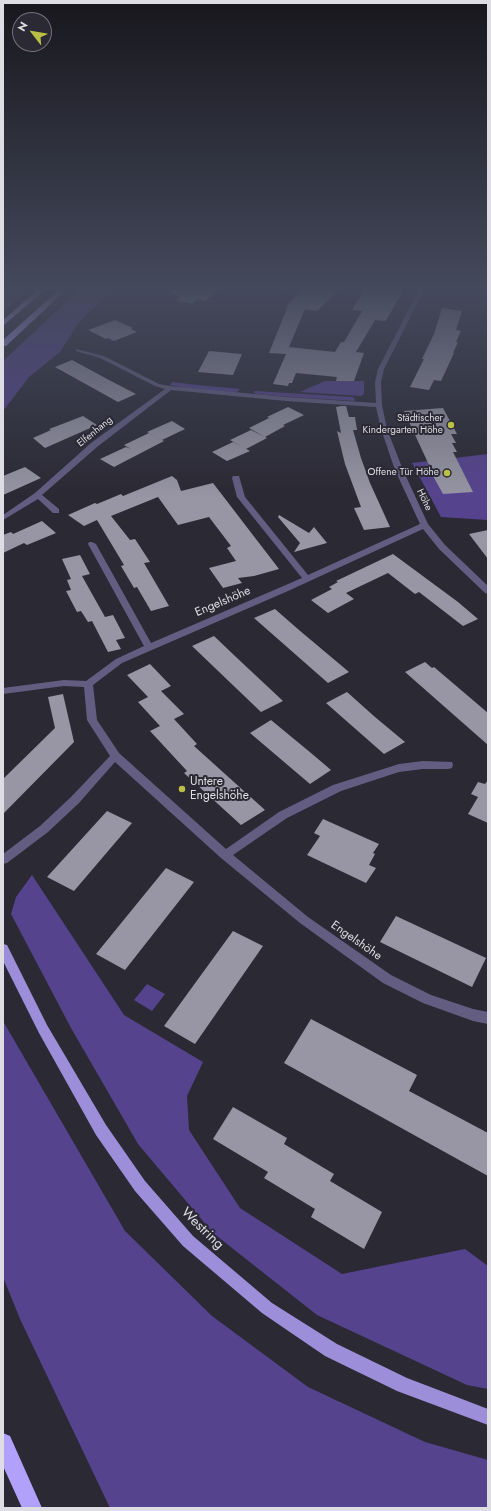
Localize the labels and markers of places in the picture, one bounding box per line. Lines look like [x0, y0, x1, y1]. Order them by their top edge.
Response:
place label: Städtischer Kindergarten Höhe [363, 413, 443, 436]
marker: Städtischer Kindergarten Höhe [446, 420, 456, 430]
place label: Offene Tür Höhe [367, 467, 439, 479]
marker: Offene Tür Höhe [442, 468, 452, 478]
place label: Untere Engelshöhe [190, 775, 249, 803]
marker: Untere Engelshöhe [177, 784, 187, 794]

